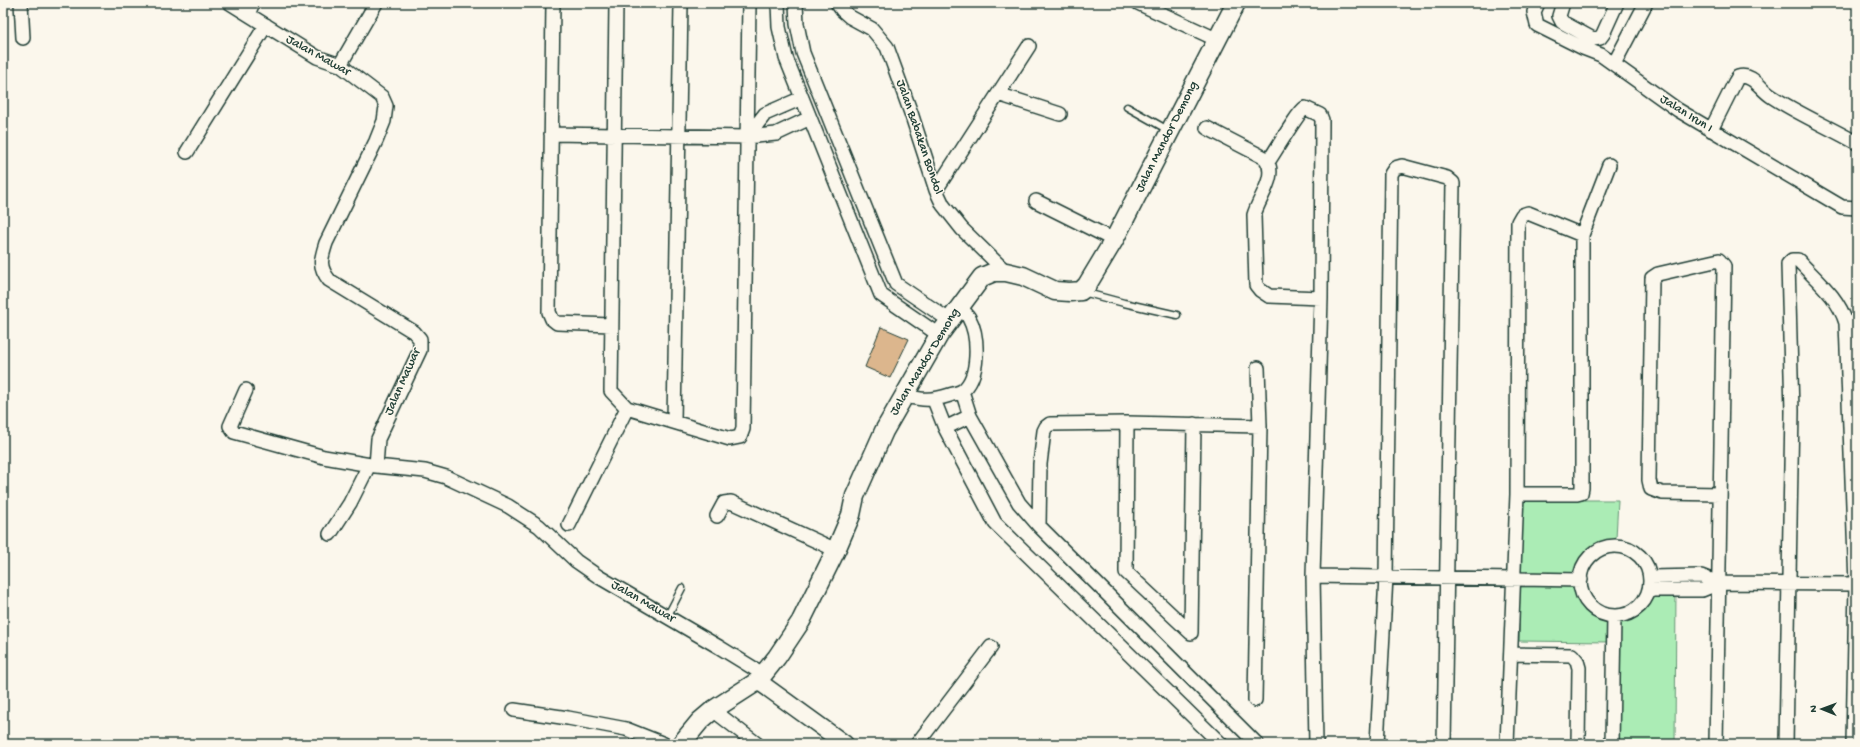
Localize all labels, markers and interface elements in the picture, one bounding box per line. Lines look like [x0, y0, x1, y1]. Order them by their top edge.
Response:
street label: Jalan Mawar [283, 32, 354, 81]
street label: Jalan Babakan Bondol [892, 78, 946, 197]
street label: Jalan Mandor Demong [1132, 79, 1202, 195]
street label: Jalan Irun I [1657, 92, 1715, 136]
street label: Jalan Mandor Demong [887, 306, 963, 418]
street label: Jalan Mawar [382, 345, 425, 418]
street label: Jalan Mawar [608, 578, 679, 627]
north arrow [1802, 689, 1842, 729]
text: N [1808, 705, 1820, 713]

